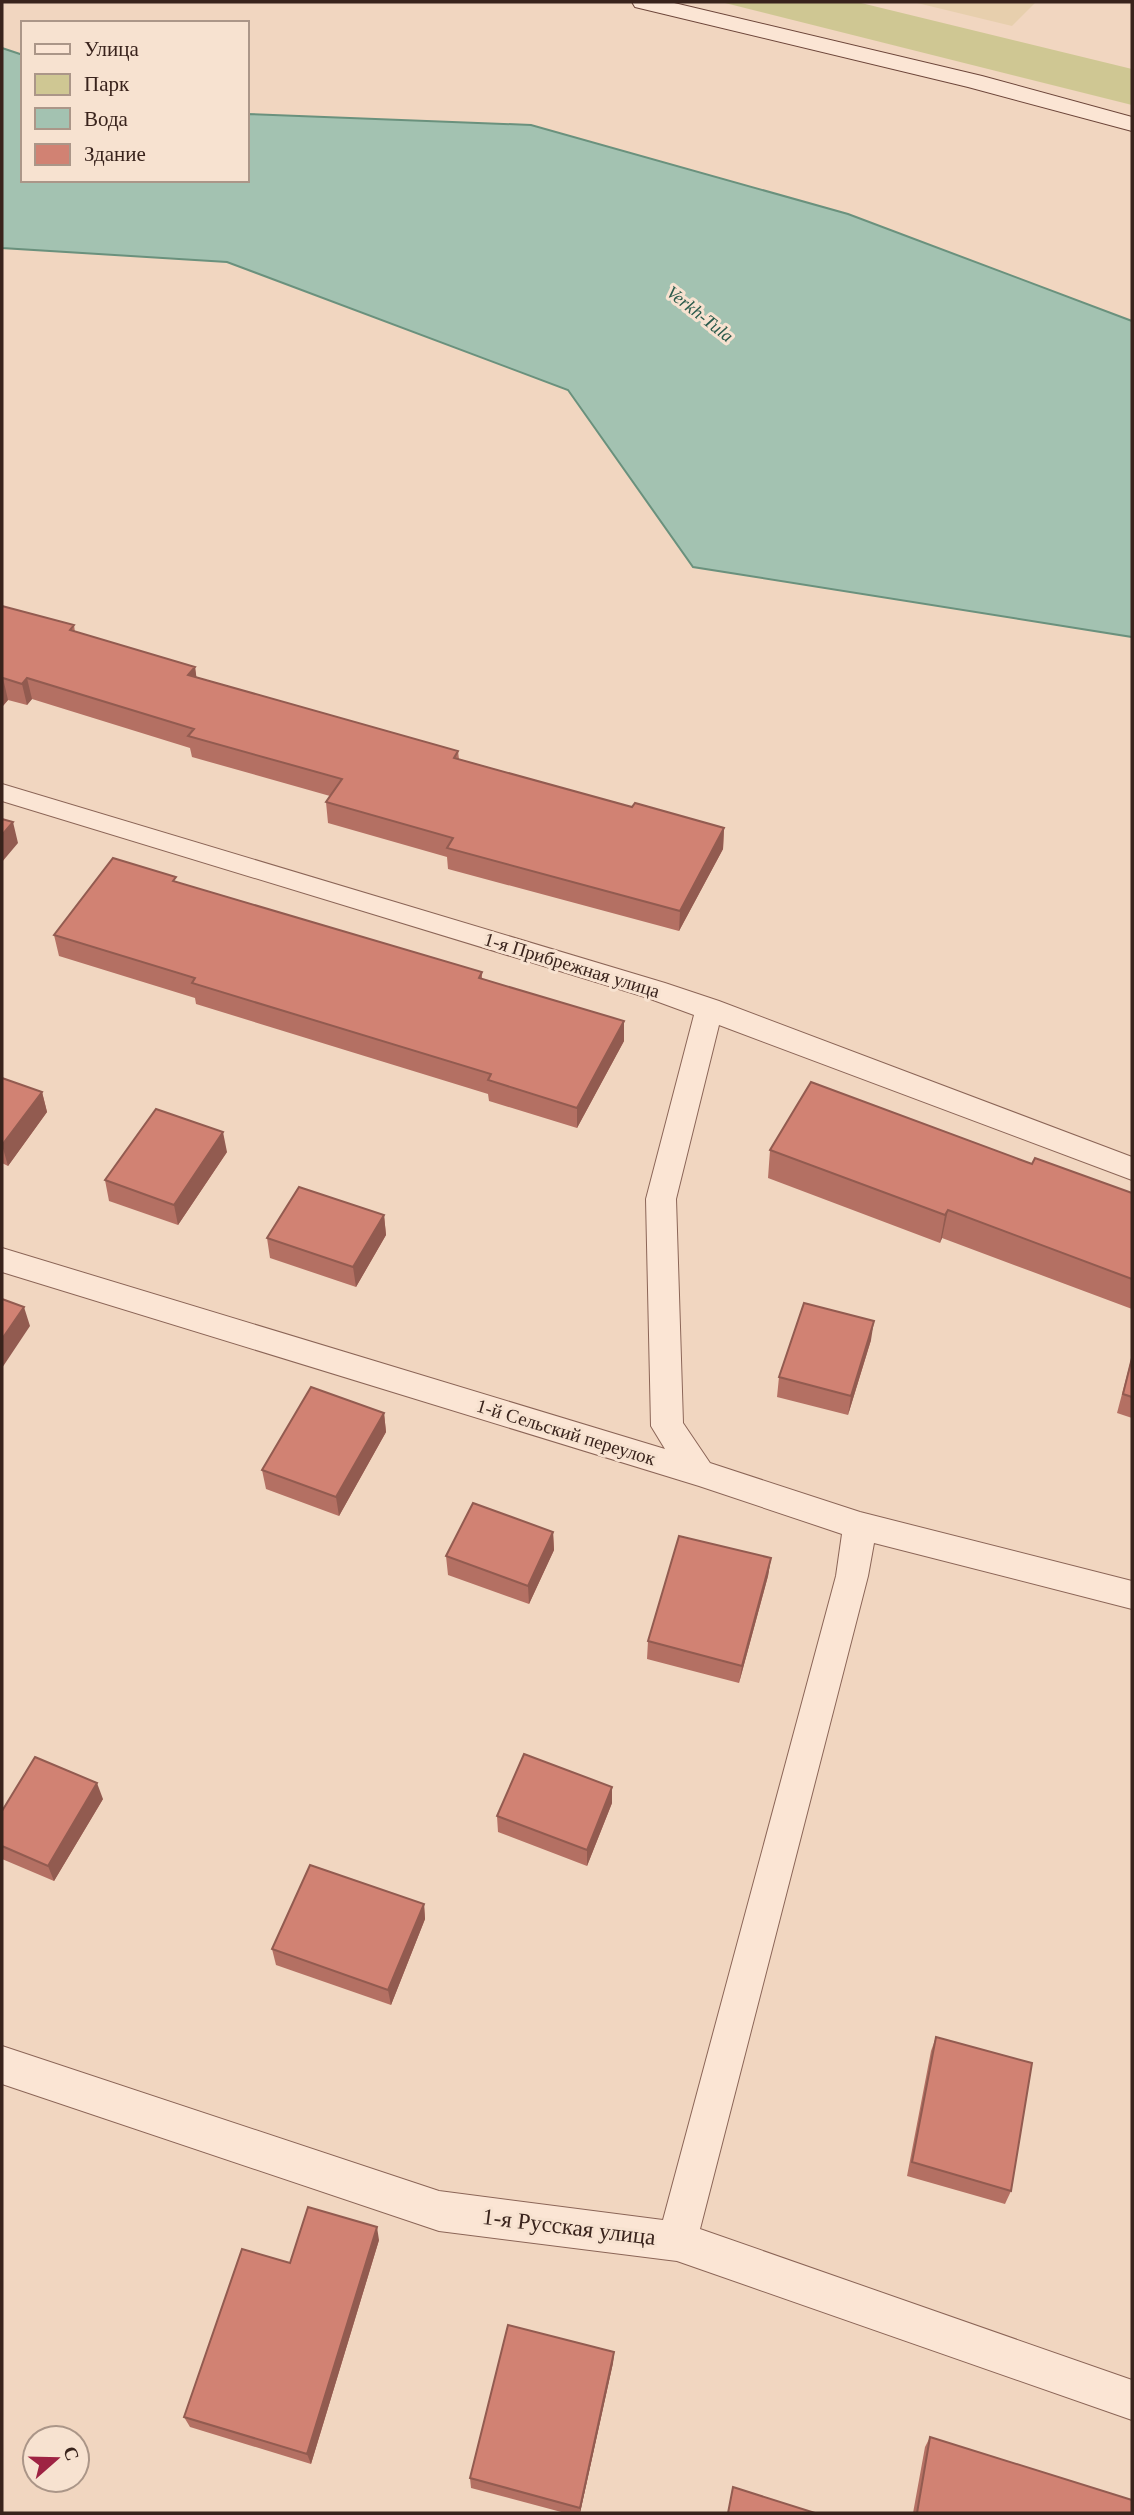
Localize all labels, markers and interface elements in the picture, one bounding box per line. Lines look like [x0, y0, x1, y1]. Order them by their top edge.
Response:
legend [21, 21, 248, 182]
text: Улица [84, 37, 139, 61]
text: Парк [84, 72, 130, 96]
text: Вода [84, 107, 129, 131]
text: Здание [84, 142, 146, 166]
water label: Verkh-Tula [663, 282, 737, 346]
street label: 1-я Прибрежная улица [482, 928, 663, 1002]
street label: 1-й Сельский переулок [474, 1395, 659, 1469]
street label: 1-я Русская улица [481, 2204, 657, 2250]
north arrow [21, 2424, 91, 2494]
text: С [59, 2443, 84, 2463]

